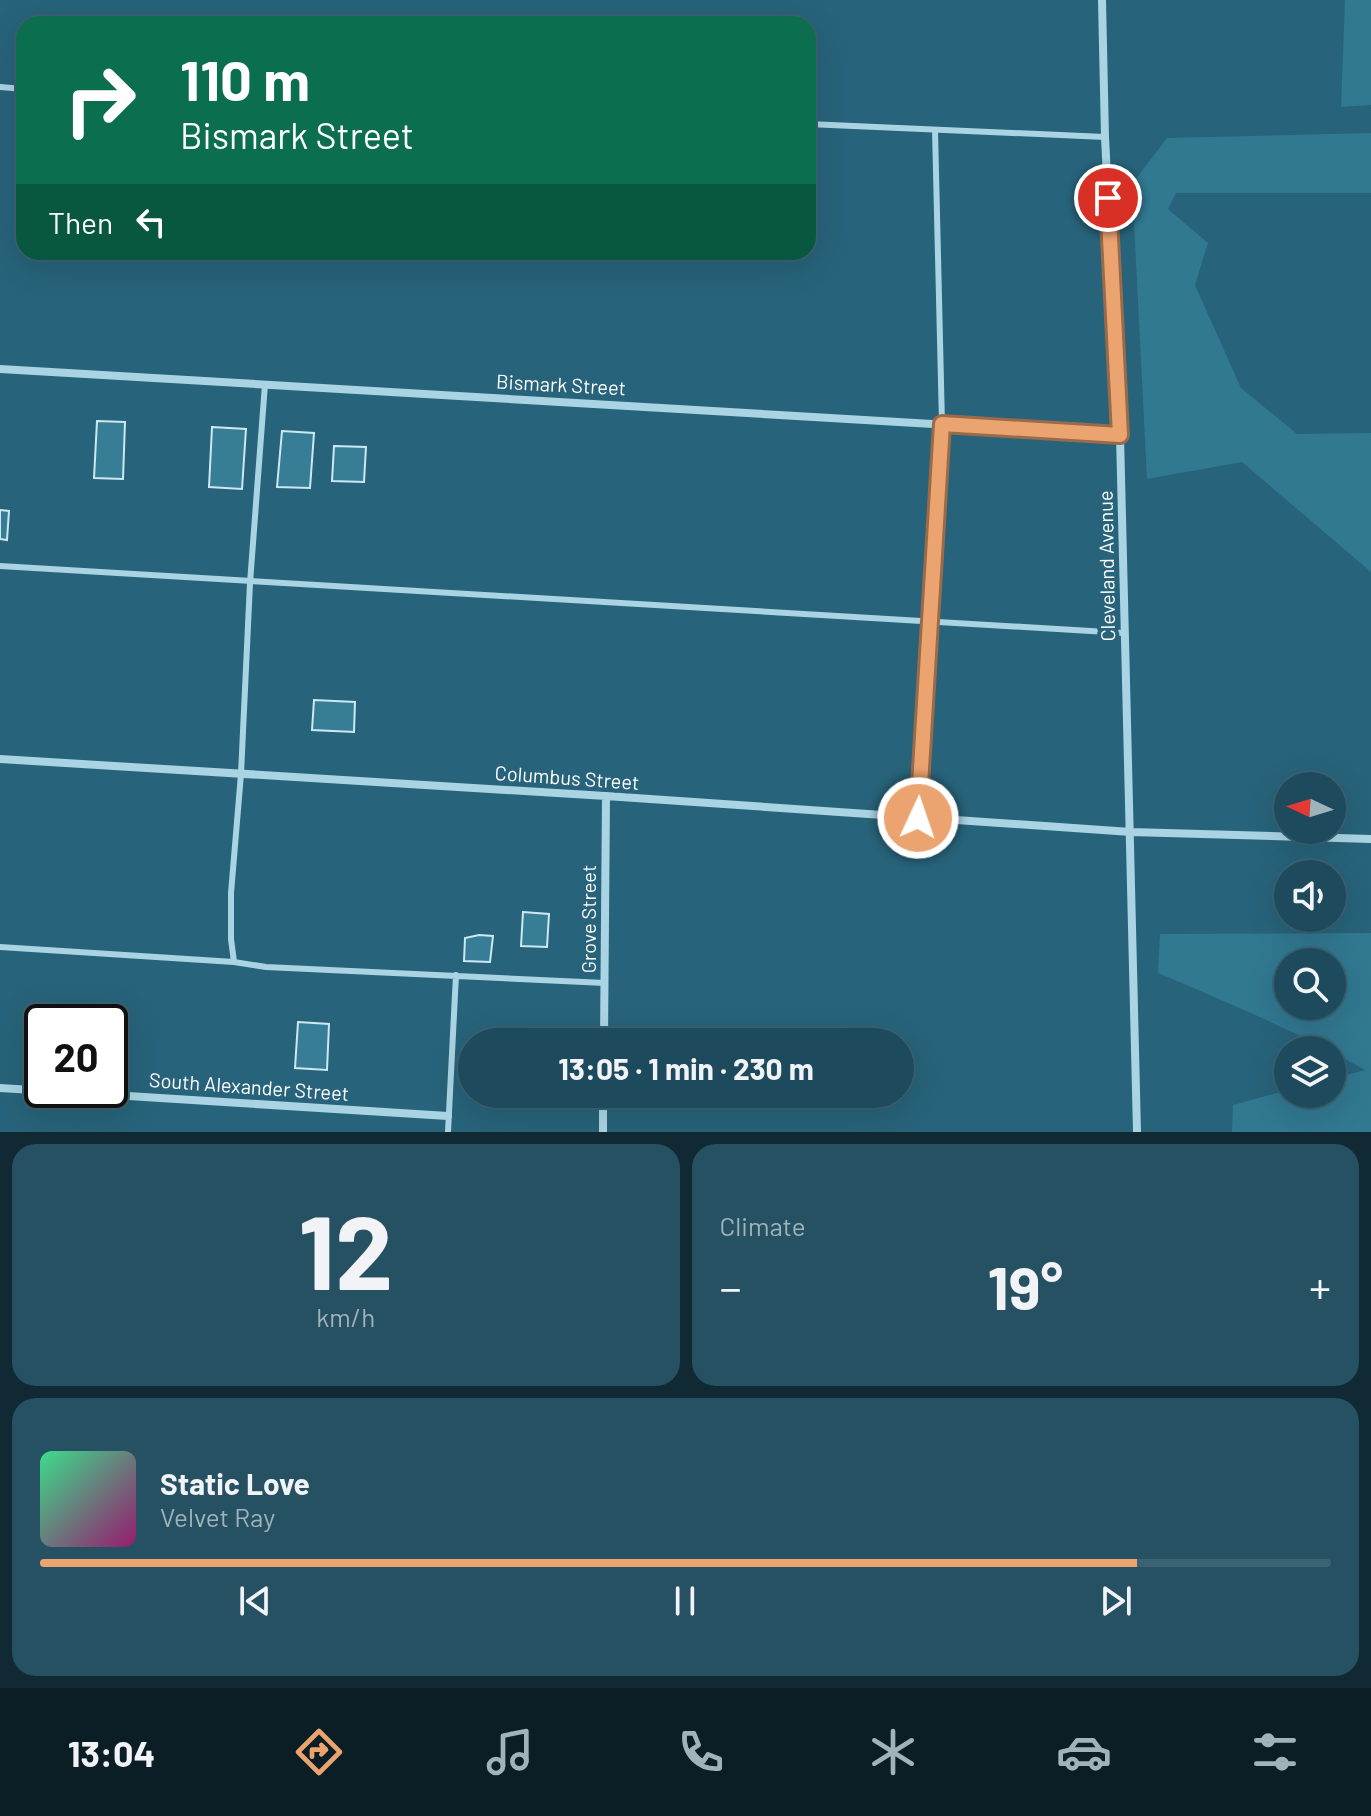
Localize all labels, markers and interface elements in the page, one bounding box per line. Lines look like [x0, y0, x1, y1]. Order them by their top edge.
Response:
text: 110 m [180, 45, 310, 112]
icon: right [48, 48, 152, 152]
text: Bismark Street [180, 113, 414, 156]
pin [1074, 164, 1142, 232]
icon: arrive [1086, 176, 1130, 220]
icon: left [129, 200, 173, 244]
text: Then [48, 204, 113, 240]
street label: Bismark Street [496, 369, 627, 399]
street label: Cleveland Avenue [1093, 490, 1119, 642]
street label: Columbus Street [494, 760, 640, 794]
north arrow [1274, 772, 1346, 844]
map controls [1274, 772, 1346, 1108]
position arrow [876, 776, 960, 860]
button: sound [1274, 860, 1346, 932]
street label: Grove Street [576, 865, 600, 973]
button: search [1274, 948, 1346, 1020]
speed limit sign: 20 [24, 1004, 128, 1108]
button: layers [1274, 1036, 1346, 1108]
text: 13:05 · 1 min · 230 m [558, 1050, 814, 1086]
street label: South Alexander Street [148, 1067, 350, 1105]
text: 12 [298, 1186, 393, 1311]
text: Climate [720, 1210, 806, 1241]
text: 19° [987, 1250, 1063, 1322]
text: − [720, 1260, 742, 1313]
text: + [1309, 1260, 1331, 1313]
text: km/h [316, 1301, 375, 1332]
text: Static Love [160, 1465, 310, 1501]
text: Velvet Ray [160, 1501, 275, 1532]
icon: previous [233, 1579, 277, 1623]
icon: pause [663, 1579, 707, 1623]
icon: next [1094, 1579, 1138, 1623]
icon: directions [291, 1724, 347, 1780]
icon: music [482, 1724, 538, 1780]
icon: phone [673, 1724, 729, 1780]
icon: climate [865, 1724, 921, 1780]
icon: car [1056, 1724, 1112, 1780]
icon: filters [1247, 1724, 1303, 1780]
text: 13:04 [68, 1731, 155, 1774]

